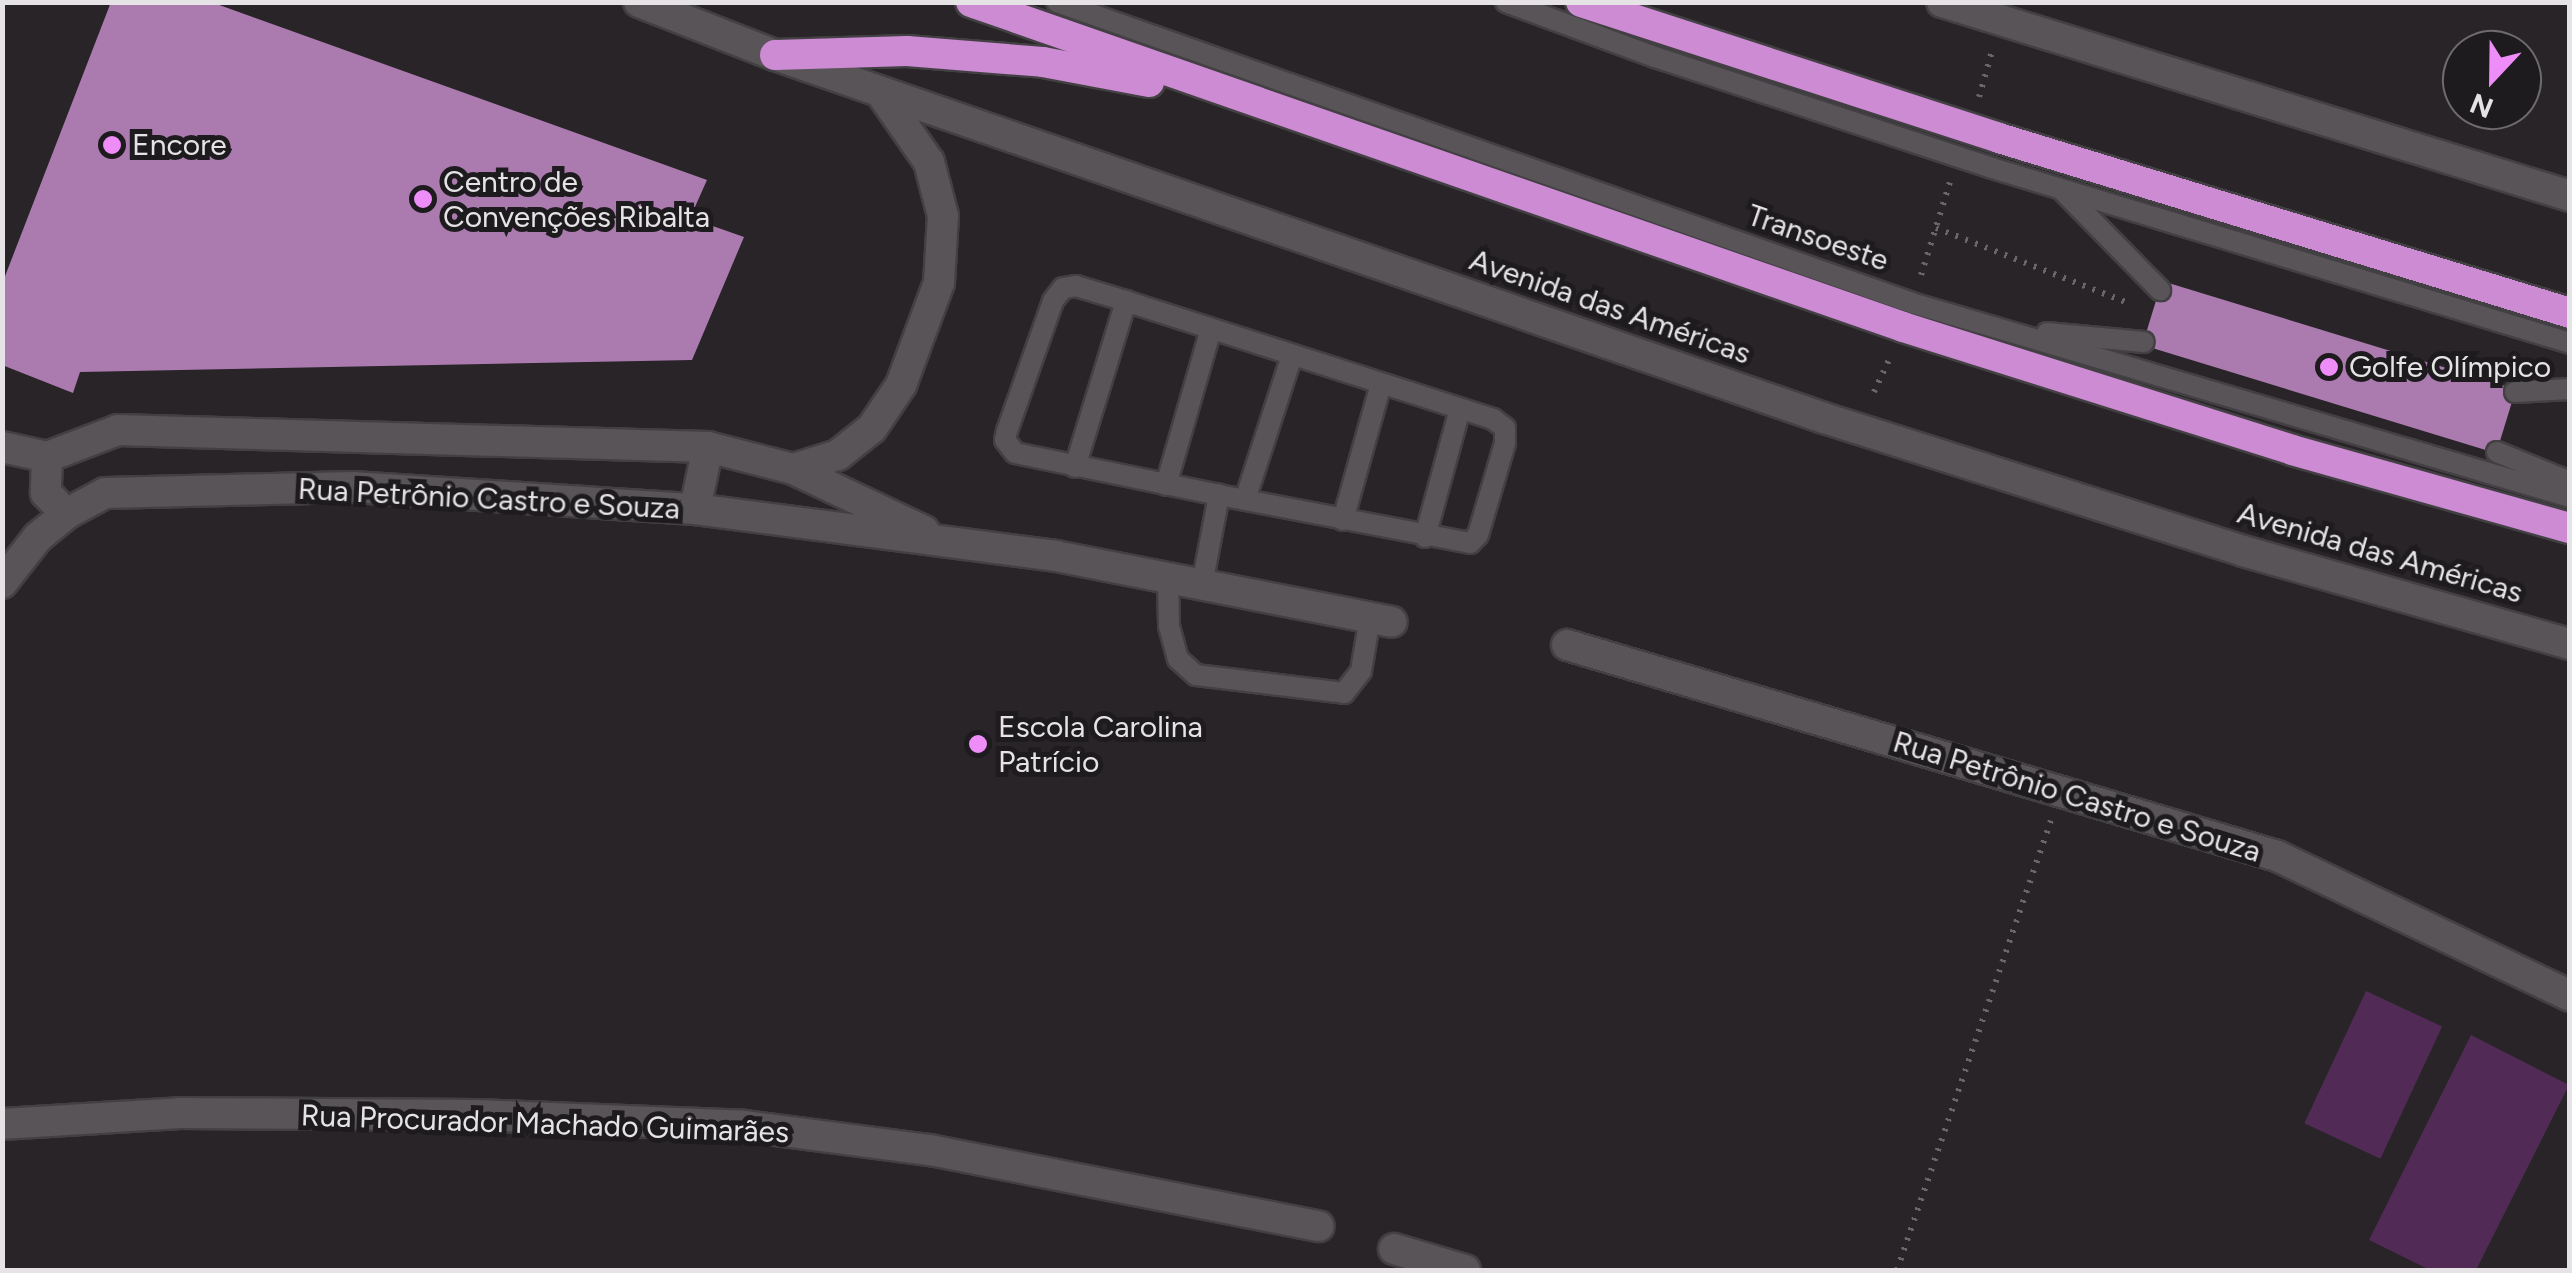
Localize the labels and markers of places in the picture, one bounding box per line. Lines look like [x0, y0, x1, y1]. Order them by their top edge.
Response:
place label: Encore [132, 127, 227, 163]
marker: Encore [101, 134, 123, 156]
place label: Centro de Convenções Ribalta [443, 164, 710, 234]
marker: Centro de Convenções Ribalta [412, 188, 434, 210]
place label: Golfe Olímpico [2349, 349, 2551, 385]
marker: Golfe Olímpico [2318, 356, 2340, 378]
place label: Escola Carolina Patrício [998, 709, 1203, 780]
marker: Escola Carolina Patrício [967, 733, 989, 755]

